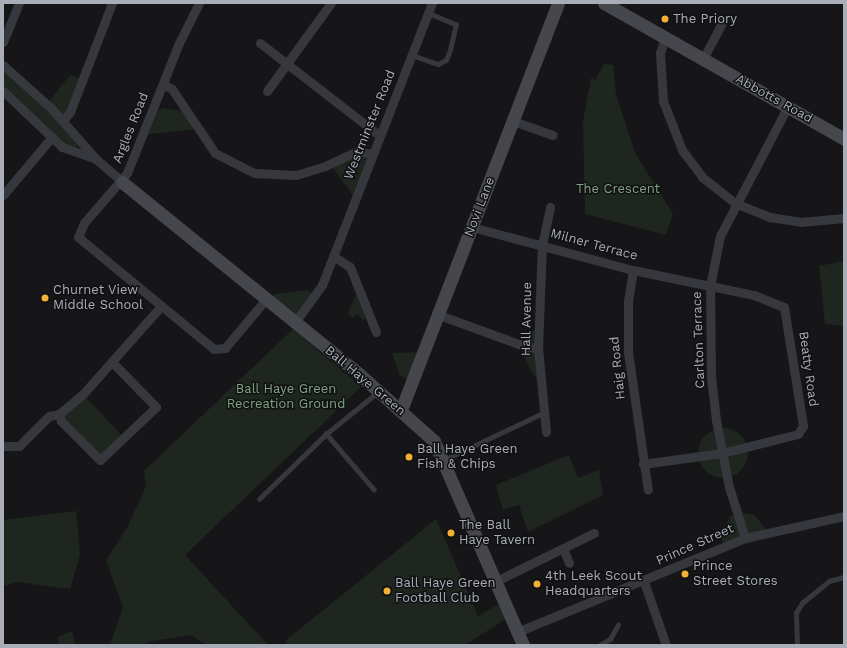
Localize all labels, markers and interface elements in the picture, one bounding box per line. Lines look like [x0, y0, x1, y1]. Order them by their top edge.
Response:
place label: The Priory [673, 11, 737, 27]
marker: The Priory [660, 14, 670, 24]
street label: Westminster Road [341, 68, 399, 182]
street label: Abbotts Road [733, 71, 815, 127]
street label: Argles Road [110, 90, 152, 166]
street label: Novi Lane [462, 175, 498, 239]
park label: The Crescent [576, 181, 660, 197]
street label: Milner Terrace [548, 226, 640, 264]
street label: Hall Avenue [519, 281, 535, 357]
place label: Churnet View Middle School [53, 283, 143, 314]
street label: Carlton Terrace [690, 291, 708, 389]
marker: Churnet View Middle School [40, 293, 50, 303]
street label: Beatty Road [795, 330, 821, 408]
street label: Haig Road [607, 336, 629, 400]
street label: Ball Haye Green [321, 343, 409, 419]
park label: Ball Haye Green Recreation Ground [227, 382, 345, 413]
place label: Ball Haye Green Fish & Chips [417, 442, 518, 473]
marker: Ball Haye Green Fish & Chips [404, 452, 414, 462]
place label: The Ball Haye Tavern [459, 518, 535, 549]
street label: Prince Street [654, 521, 736, 569]
marker: The Ball Haye Tavern [446, 528, 456, 538]
place label: Prince Street Stores [693, 559, 778, 590]
place label: 4th Leek Scout Headquarters [545, 569, 642, 600]
marker: Prince Street Stores [680, 569, 690, 579]
place label: Ball Haye Green Football Club [395, 576, 496, 607]
marker: 4th Leek Scout Headquarters [532, 579, 542, 589]
marker: Ball Haye Green Football Club [382, 586, 392, 596]

